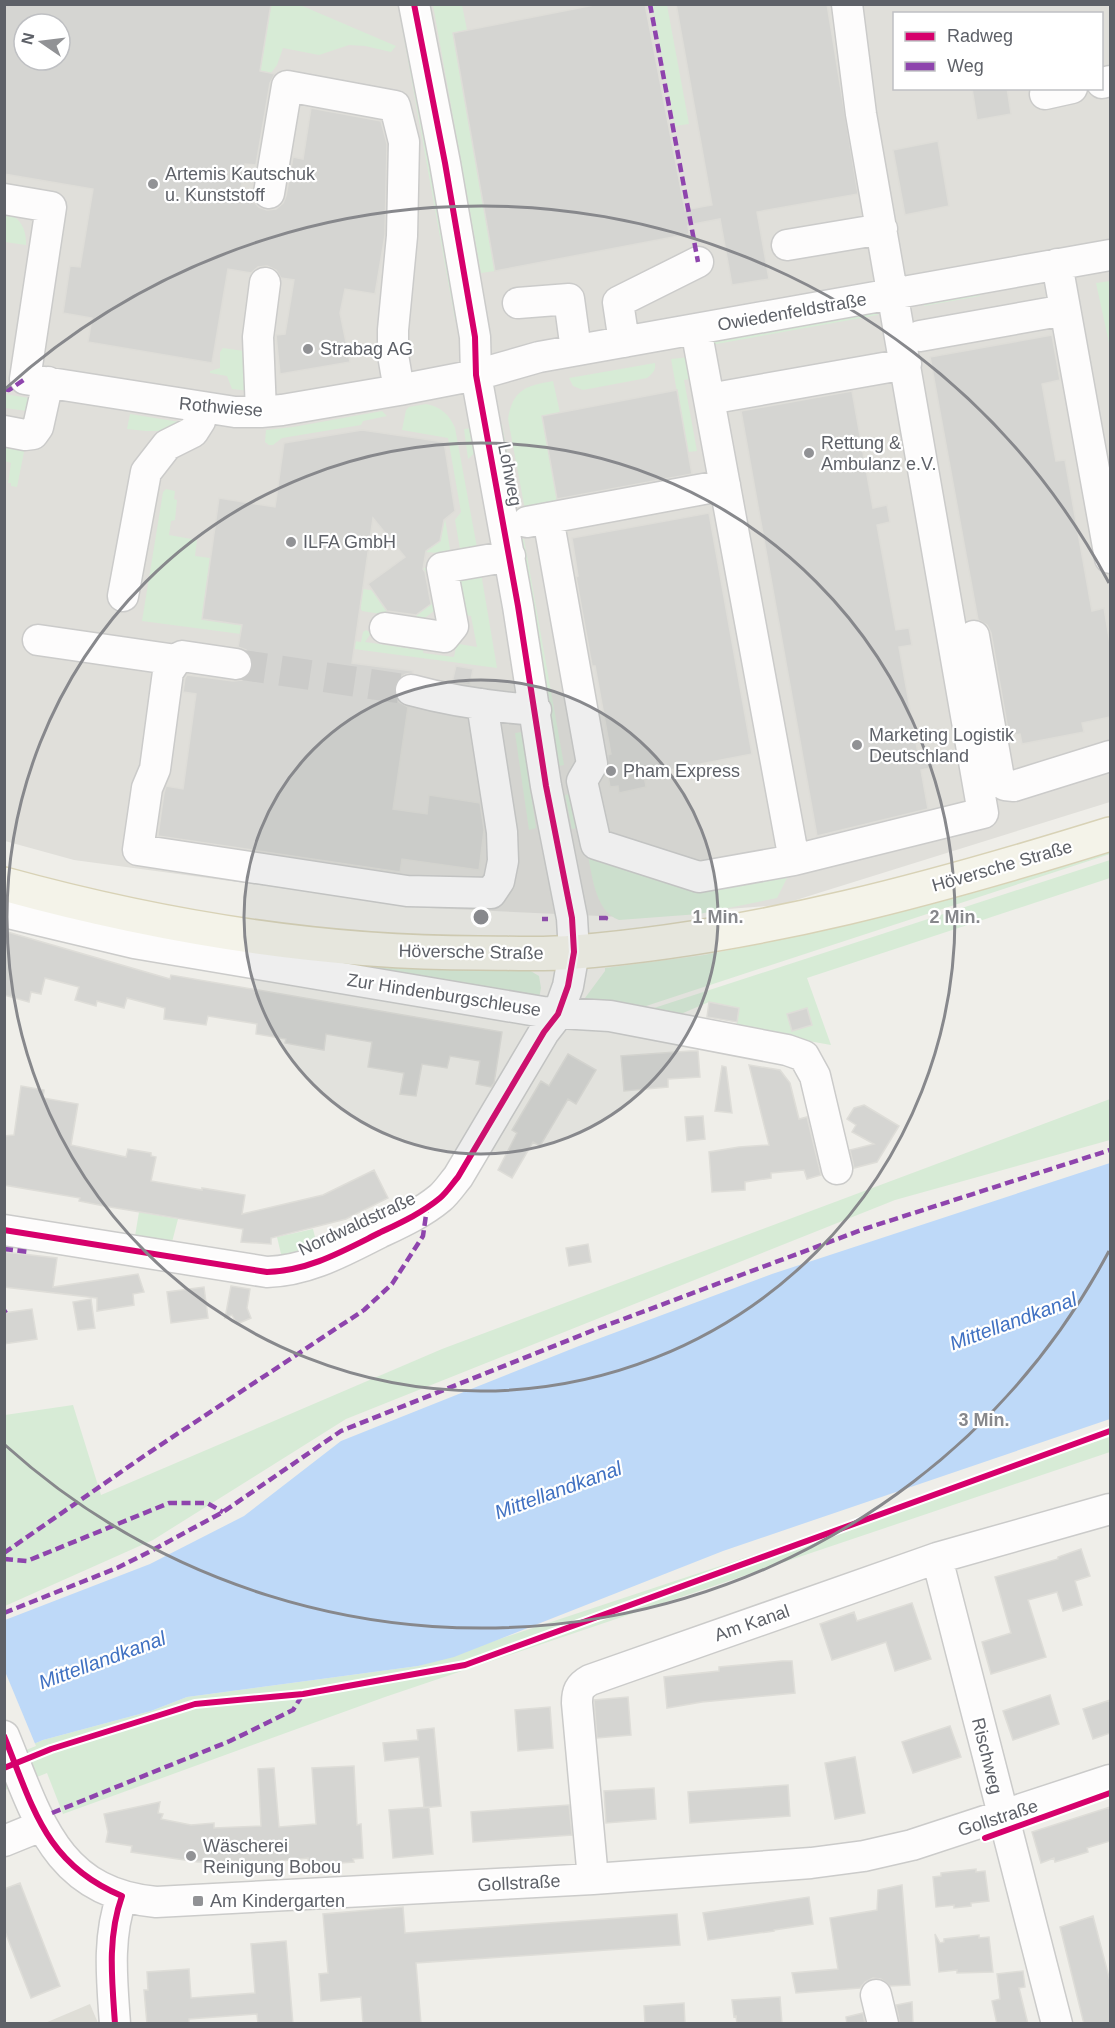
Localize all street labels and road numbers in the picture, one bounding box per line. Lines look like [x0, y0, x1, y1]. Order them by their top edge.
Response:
street label: Owiedenfeldstraße [716, 289, 868, 335]
street label: Rothwiese [178, 393, 264, 421]
street label: Lohweg [494, 442, 526, 508]
street label: Höversche Straße [930, 836, 1074, 896]
street label: Höversche Straße [398, 941, 544, 963]
street label: Zur Hindenburgschleuse [346, 970, 542, 1020]
street label: Nordwaldstraße [295, 1188, 419, 1260]
street label: Am Kanal [712, 1601, 792, 1645]
street label: Rischweg [968, 1716, 1006, 1796]
street label: Gollstraße [955, 1796, 1041, 1840]
street label: Gollstraße [477, 1871, 561, 1895]

